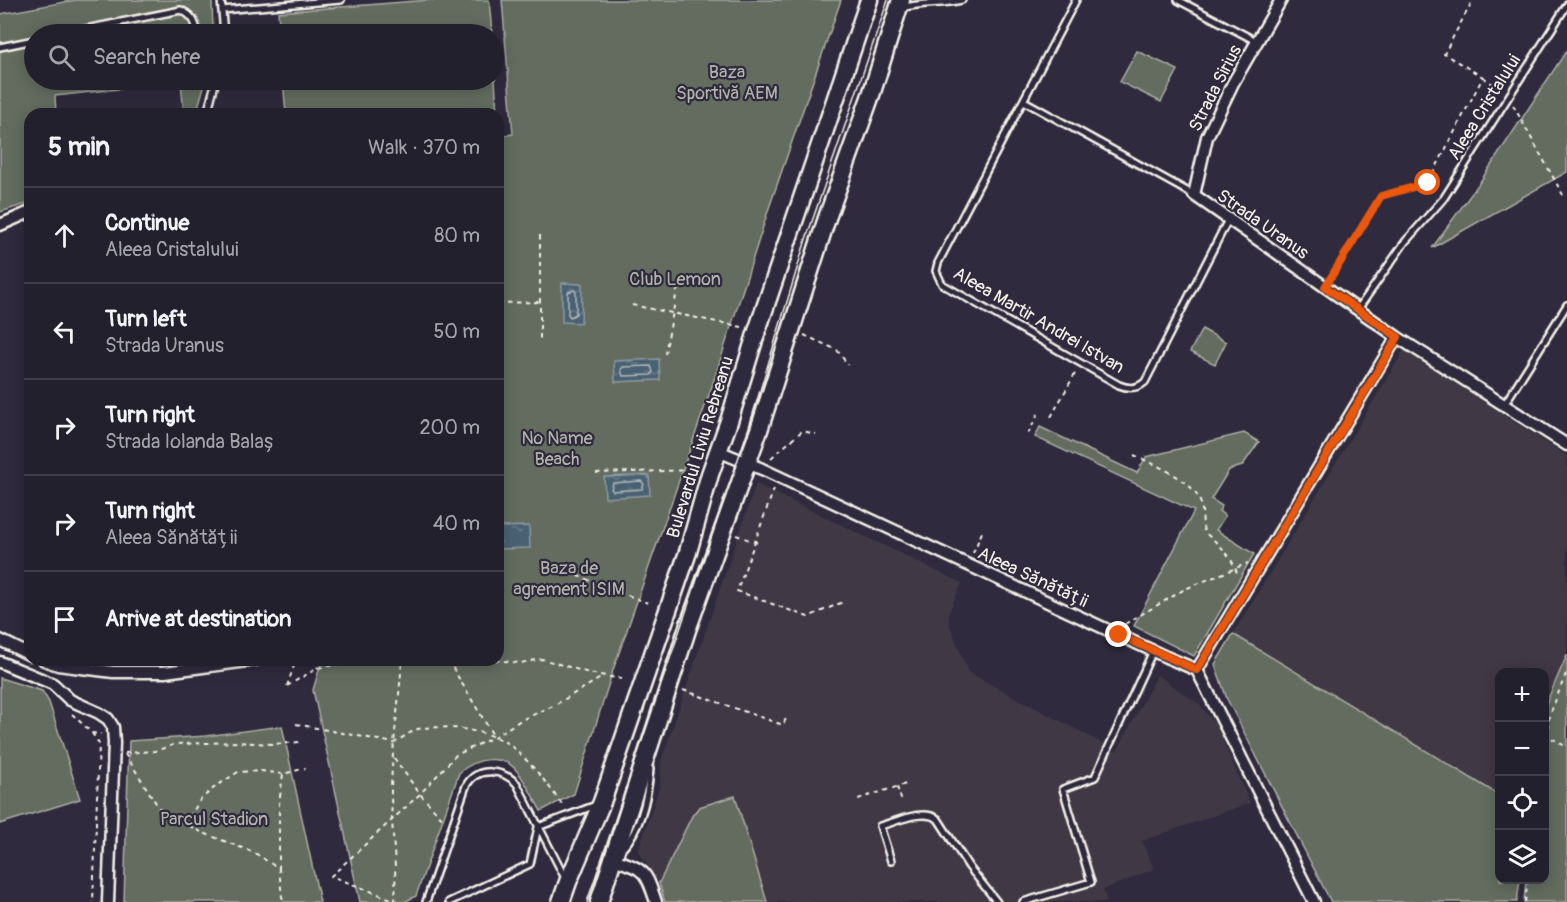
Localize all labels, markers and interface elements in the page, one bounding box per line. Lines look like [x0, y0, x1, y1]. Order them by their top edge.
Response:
search box [24, 24, 504, 90]
icon: search [45, 41, 78, 74]
street label: Strada Sirius [1184, 41, 1247, 135]
text: Search here [93, 43, 200, 71]
street label: Aleea Cristalului [1443, 50, 1526, 164]
park label: Baza Sportivă AEM [676, 61, 778, 105]
text: 5 min [48, 131, 110, 163]
text: Walk · 370 m [368, 135, 480, 160]
route start [1414, 169, 1440, 195]
street label: Strada Uranus [1212, 184, 1313, 265]
text: Continue [105, 209, 189, 237]
icon: ahead [48, 219, 81, 252]
text: 80 m [434, 223, 480, 248]
text: Aleea Cristalului [105, 237, 239, 262]
street label: Aleea Martir Andrei Istvan [949, 262, 1128, 379]
park label: Club Lemon [629, 268, 721, 291]
text: Turn left [105, 305, 187, 333]
icon: left [48, 315, 81, 348]
text: 50 m [433, 319, 480, 344]
text: Strada Uranus [105, 333, 224, 358]
street label: Bulevardul Liviu Rebreanu [662, 353, 739, 541]
text: Turn right [105, 401, 195, 429]
icon: right [48, 411, 81, 444]
text: 200 m [419, 415, 480, 440]
park label: No Name Beach [521, 427, 593, 471]
text: Strada Iolanda Balaș [105, 429, 276, 454]
text: Turn right [105, 497, 195, 525]
icon: right [48, 507, 81, 540]
text: 40 m [433, 511, 480, 536]
text: Aleea Sănătății [105, 525, 237, 550]
street label: Aleea Sănătății [974, 542, 1092, 613]
park label: Baza de agrement ISIM [513, 557, 625, 601]
icon: arrive [48, 603, 81, 636]
text: Arrive at destination [105, 605, 291, 633]
route end [1105, 621, 1131, 647]
map controls [1495, 668, 1549, 884]
button: + [1495, 668, 1549, 722]
button: − [1495, 722, 1549, 776]
button: locate [1495, 776, 1549, 830]
park label: Parcul Stadion [160, 808, 268, 831]
button: layers [1495, 830, 1549, 884]

